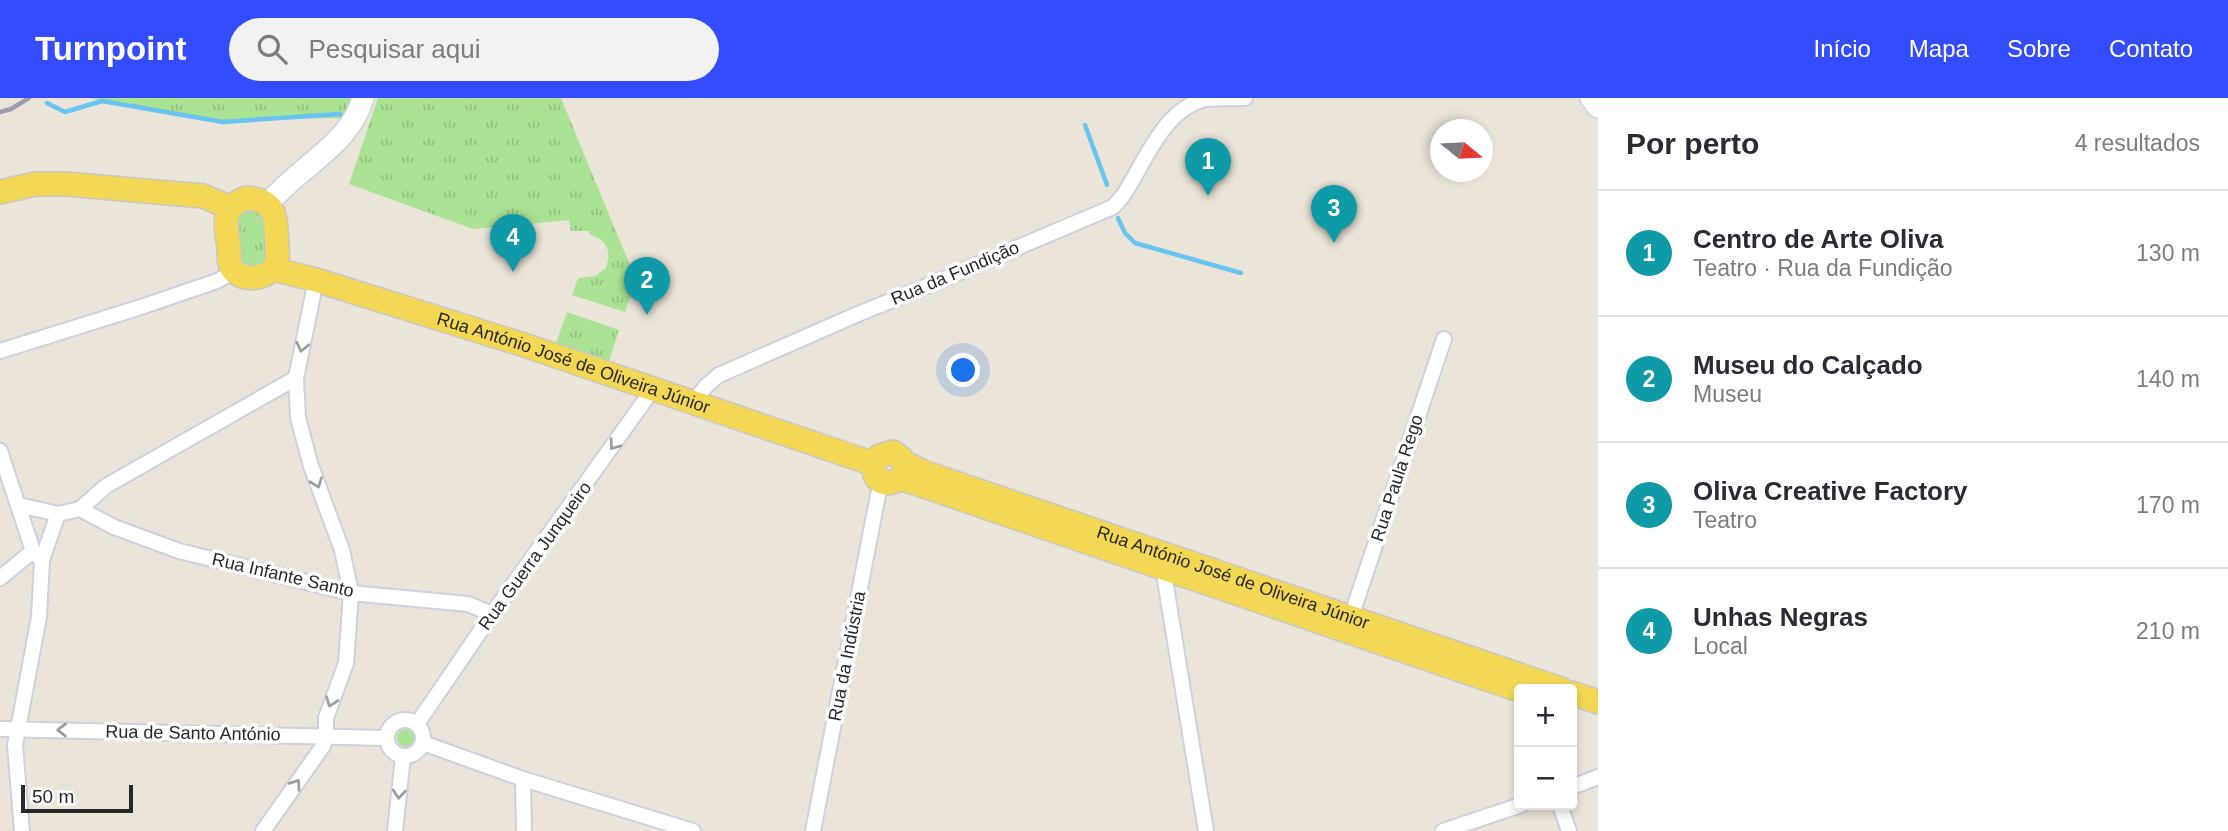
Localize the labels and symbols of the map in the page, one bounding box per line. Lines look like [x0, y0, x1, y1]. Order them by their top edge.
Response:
north arrow [1430, 119, 1493, 182]
pin: 1 [1185, 138, 1231, 196]
pin: 3 [1311, 185, 1357, 243]
pin: 4 [490, 214, 536, 272]
street label: Rua da Fundição [888, 237, 1022, 309]
pin: 2 [624, 257, 670, 315]
street label: Rua António José de Oliveira Júnior [435, 308, 713, 418]
one-way arrow [296, 341, 311, 353]
your location [946, 353, 980, 387]
street label: Rua Paula Rego [1367, 412, 1427, 544]
one-way arrow [610, 437, 623, 450]
one-way arrow [309, 477, 323, 489]
street label: Rua Guerra Junqueiro [475, 478, 595, 634]
street label: Rua António José de Oliveira Júnior [1094, 522, 1372, 633]
street label: Rua Infante Santo [210, 549, 356, 601]
street label: Rua da Indústria [825, 588, 870, 723]
one-way arrow [326, 696, 340, 708]
street label: Rua de Santo António [105, 721, 281, 745]
one-way arrow [56, 722, 67, 738]
one-way arrow [288, 779, 300, 792]
scale bar [21, 782, 133, 814]
one-way arrow [392, 788, 407, 799]

